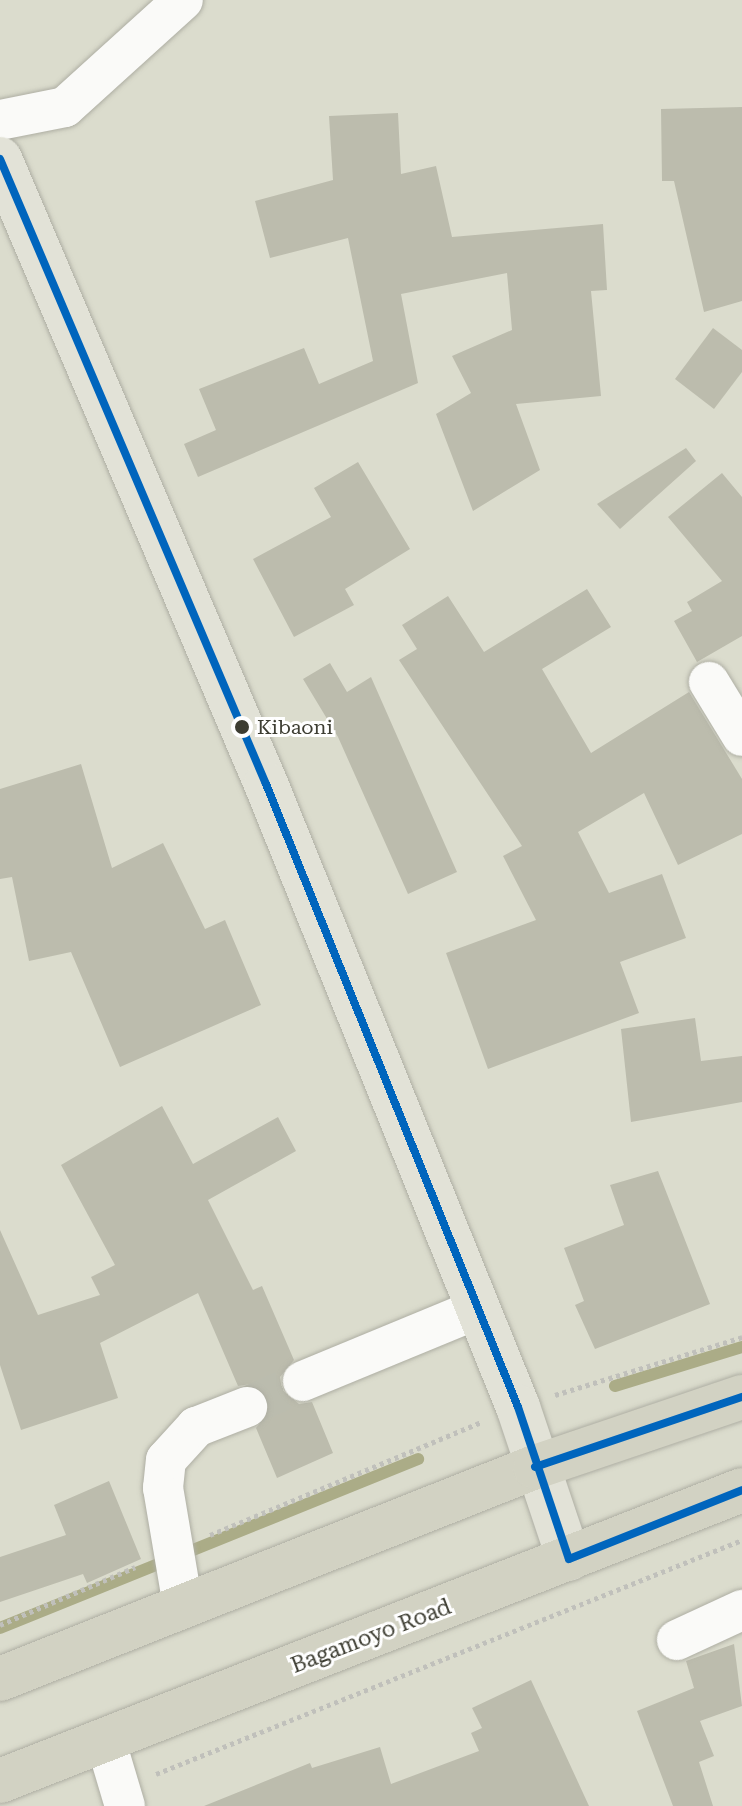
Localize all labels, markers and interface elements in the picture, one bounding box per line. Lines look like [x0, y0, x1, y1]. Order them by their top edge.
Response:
place label: Kibaoni [257, 715, 333, 739]
marker: Kibaoni [234, 719, 250, 735]
street label: Bagamoyo Road [287, 1593, 455, 1679]

